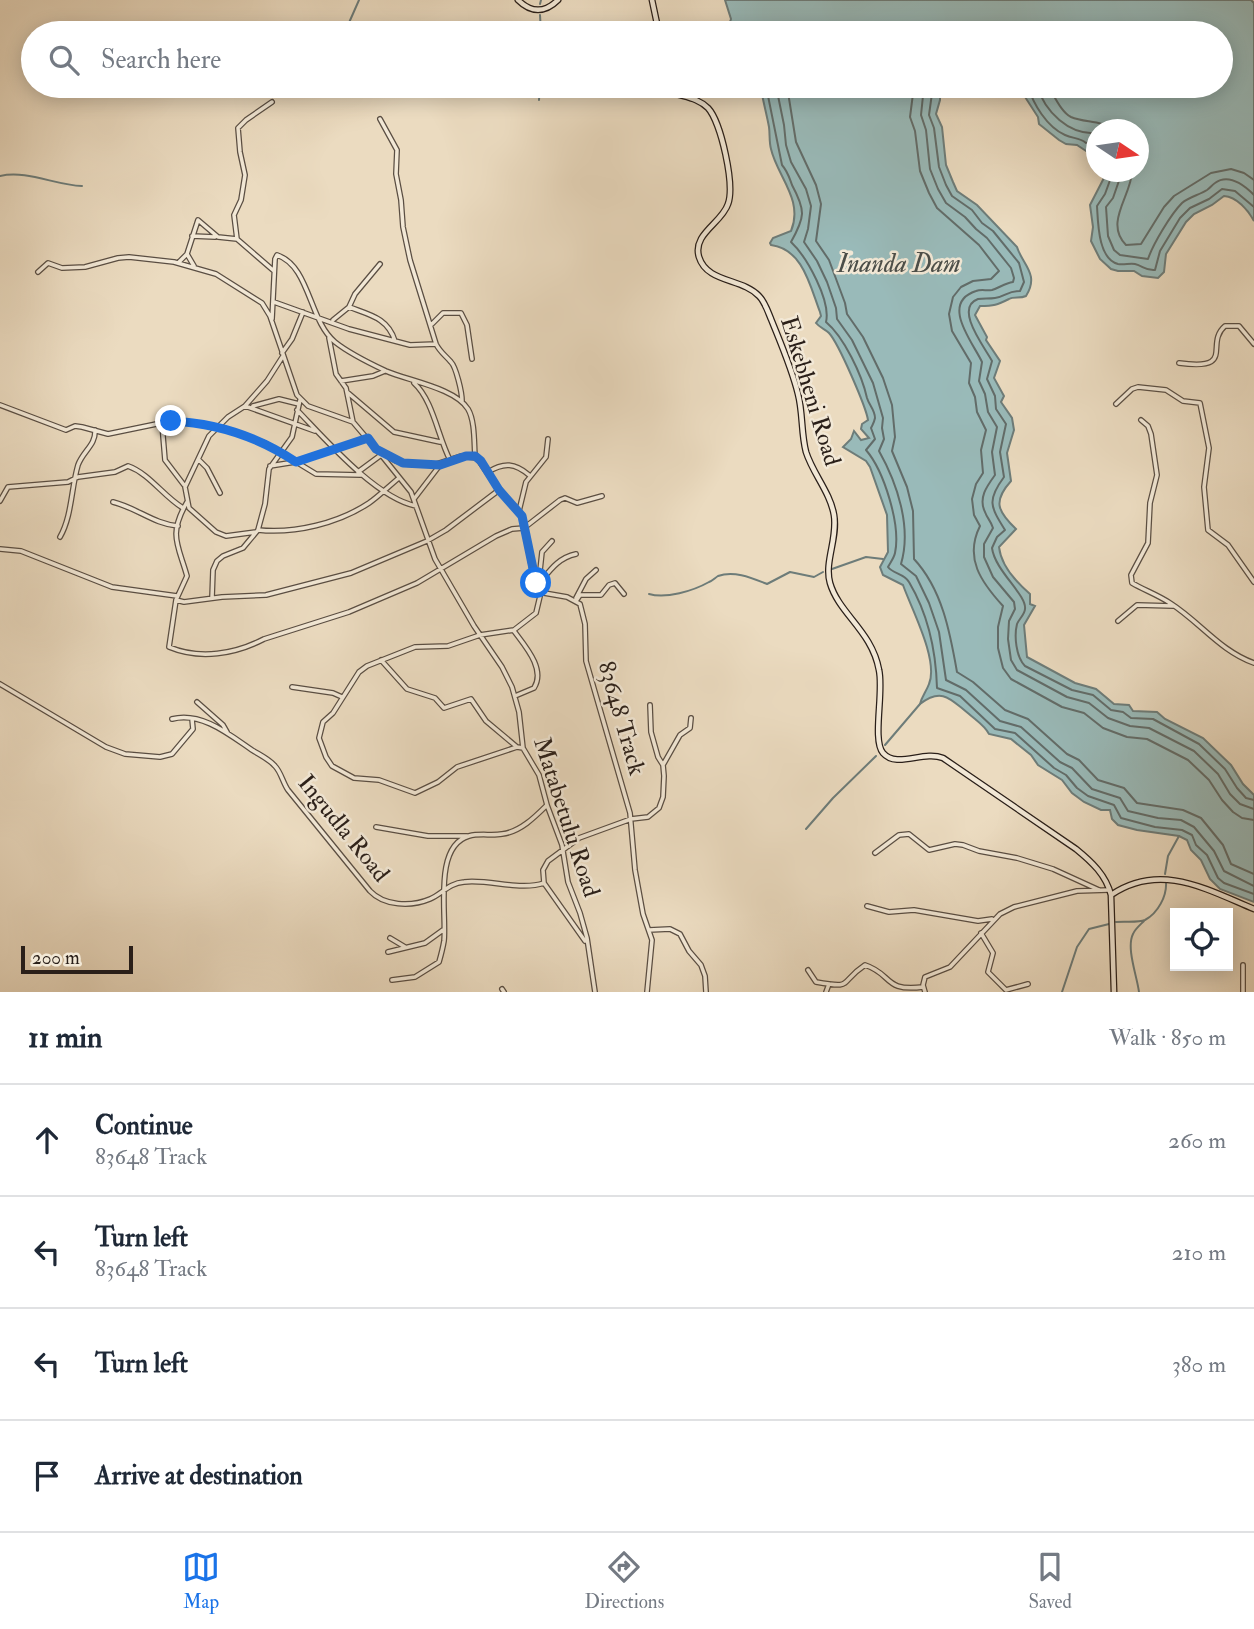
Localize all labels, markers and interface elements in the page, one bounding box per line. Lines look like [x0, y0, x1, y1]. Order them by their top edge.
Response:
search box [21, 21, 1233, 98]
icon: search [45, 41, 83, 79]
text: Search here [101, 44, 221, 76]
north arrow [1086, 119, 1149, 182]
water label: Inanda Dam [835, 248, 961, 280]
street label: Eskebheni Road [773, 313, 848, 470]
route end [155, 405, 186, 436]
route start [520, 567, 551, 598]
street label: 83648 Track [590, 658, 653, 779]
street label: Matabetulu Road [526, 733, 607, 901]
street label: Ingudla Road [291, 768, 397, 889]
map controls [1170, 908, 1233, 971]
button: locate [1170, 908, 1233, 971]
scale bar [21, 943, 133, 975]
text: 200 m [32, 946, 80, 970]
text: 11 min [28, 1019, 102, 1056]
text: Walk · 850 m [1109, 1023, 1226, 1052]
text: Continue [95, 1110, 193, 1142]
icon: ahead [28, 1121, 66, 1159]
text: 260 m [1168, 1126, 1226, 1155]
text: 83648 Track [95, 1142, 207, 1171]
text: Turn left [95, 1222, 188, 1254]
icon: left [28, 1233, 66, 1271]
text: 210 m [1172, 1238, 1226, 1267]
text: 83648 Track [95, 1254, 207, 1283]
icon: left [28, 1345, 66, 1383]
text: Turn left [95, 1348, 188, 1380]
text: 380 m [1172, 1350, 1226, 1379]
icon: arrive [28, 1457, 66, 1495]
text: Arrive at destination [95, 1460, 303, 1492]
tab: Map [182, 1548, 220, 1614]
tab: Directions [584, 1548, 664, 1614]
tab: Saved [1028, 1548, 1072, 1614]

